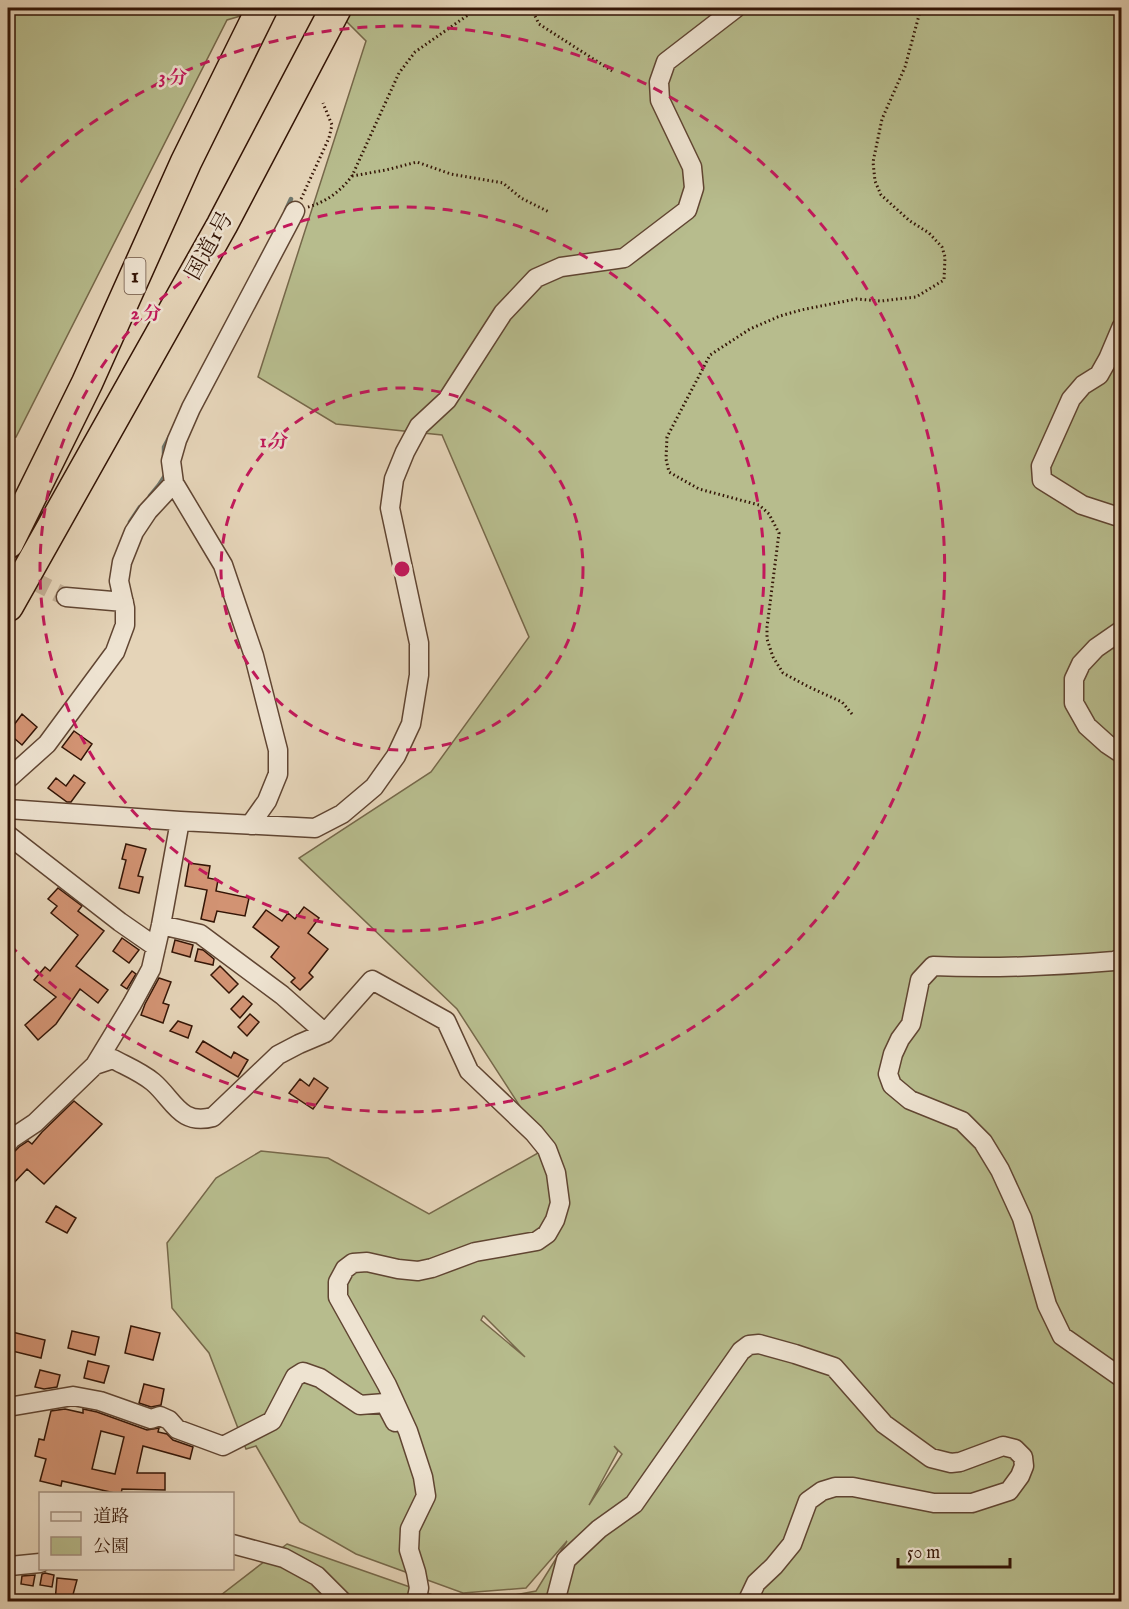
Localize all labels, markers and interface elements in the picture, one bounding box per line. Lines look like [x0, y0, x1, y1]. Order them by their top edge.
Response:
text: 3 分 [159, 67, 187, 90]
street label: 国道1号 [180, 207, 240, 285]
road number: 1 [124, 258, 146, 294]
text: 2 分 [131, 303, 161, 326]
text: 1 分 [260, 431, 288, 454]
centre of rings [392, 559, 412, 579]
legend [39, 1492, 234, 1570]
text: 道路 [93, 1506, 129, 1529]
scale bar [898, 1531, 1010, 1569]
text: 公園 [93, 1536, 129, 1559]
text: 50 m [907, 1542, 940, 1565]

